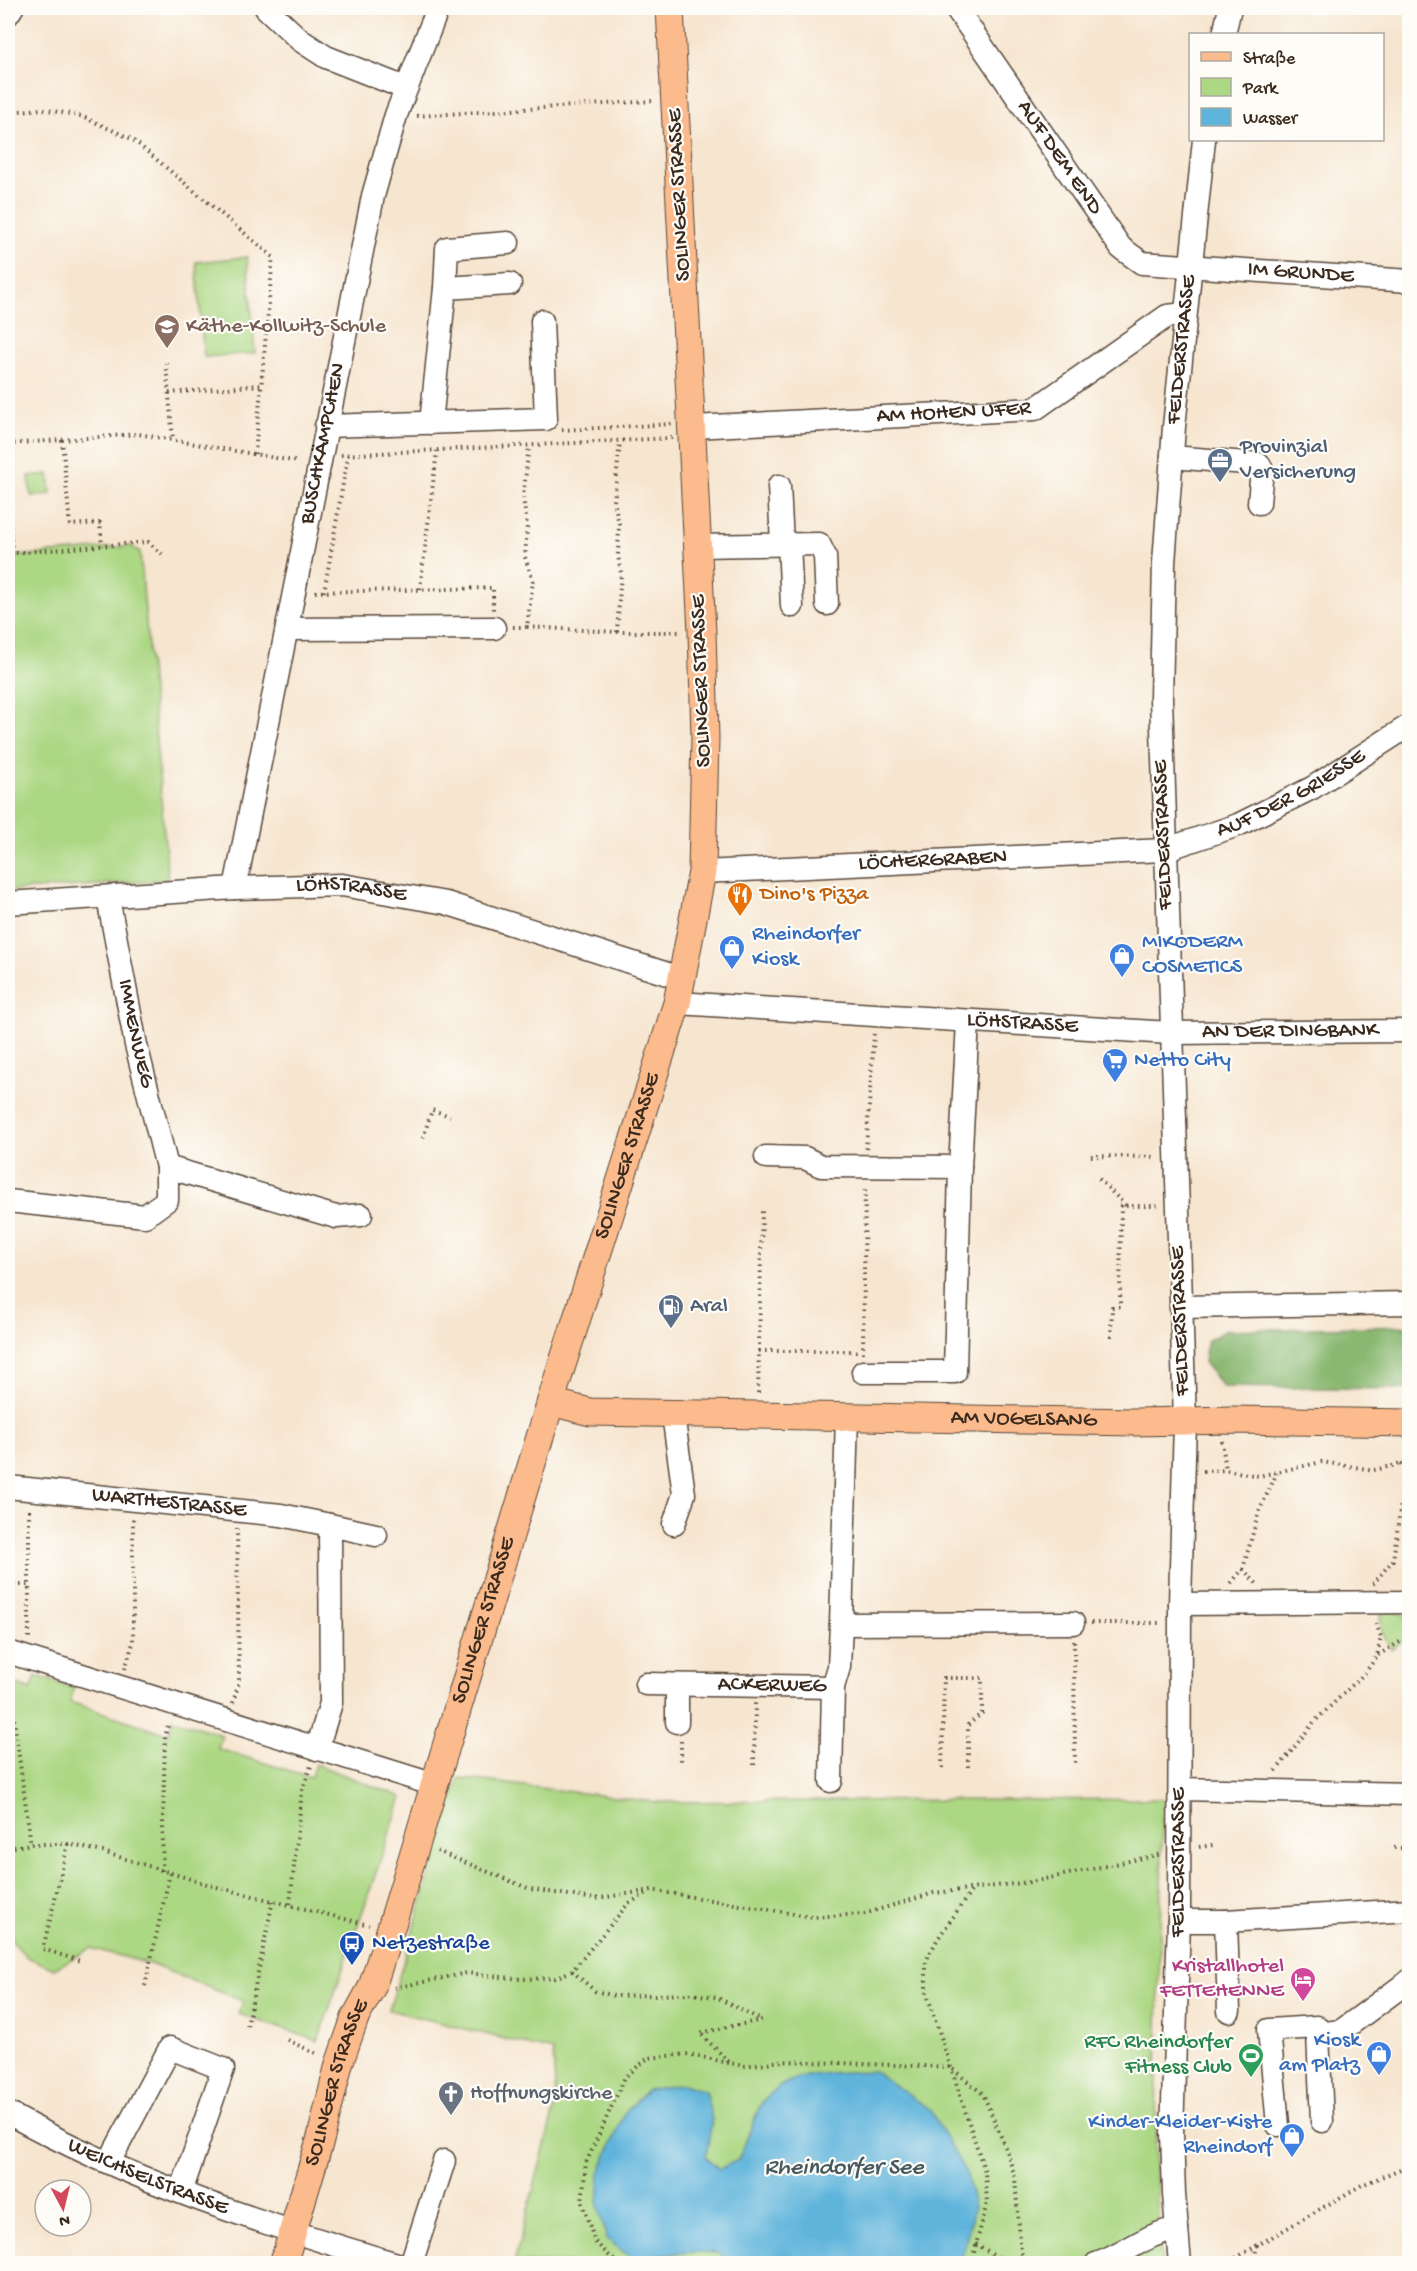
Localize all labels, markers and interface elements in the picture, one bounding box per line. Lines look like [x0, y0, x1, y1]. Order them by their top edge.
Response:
legend [1189, 33, 1384, 141]
text: Straße [1243, 49, 1296, 70]
text: Park [1242, 79, 1279, 100]
street label: AUF DEM END [1011, 96, 1108, 221]
street label: SOLINGER STRASSE [662, 107, 698, 282]
text: Wasser [1243, 109, 1299, 130]
street label: IM GRUNDE [1247, 257, 1356, 290]
street label: FELDERSTRASSE [1161, 272, 1203, 427]
school or university icon: Käthe-Kollwitz-Schule [152, 312, 182, 350]
place label: Käthe-Kollwitz-Schule [186, 314, 387, 340]
street label: BUSCHKÄMPCHEN [295, 361, 352, 528]
street label: AM HOHEN UFER [876, 396, 1033, 430]
place label: Provinzial Versicherung [1239, 435, 1356, 486]
office icon: Provinzial Versicherung [1205, 446, 1235, 484]
street label: SOLINGER STRASSE [686, 593, 718, 768]
street label: AUF DER GRIESSE [1214, 743, 1372, 844]
street label: FELDERSTRASSE [1148, 758, 1180, 911]
street label: LÖCHERGRABEN [858, 844, 1008, 878]
street label: LÖHSTRASSE [295, 871, 410, 909]
restaurant icon: Dino's Pizza [725, 880, 755, 918]
place label: Dino's Pizza [758, 882, 869, 908]
place label: Rheindorfer Kiosk [752, 922, 862, 973]
place label: MIKODERM COSMETICS [1142, 930, 1243, 981]
shop icon: Rheindorfer Kiosk [717, 933, 747, 971]
shop icon: MIKODERM COSMETICS [1107, 941, 1137, 979]
street label: IMMENWEG [111, 977, 160, 1091]
street label: LÖHSTRASSE [966, 1008, 1080, 1040]
street label: AN DER DINGBANK [1202, 1018, 1381, 1046]
supermarket icon: Netto City [1100, 1046, 1130, 1084]
place label: Netto City [1134, 1048, 1231, 1074]
street label: SOLINGER STRASSE [590, 1069, 667, 1243]
street label: FELDERSTRASSE [1165, 1244, 1197, 1397]
fuel station icon: Aral [656, 1292, 686, 1330]
place label: Aral [690, 1294, 728, 1320]
street label: AM VOGELSANG [950, 1406, 1098, 1434]
street label: WARTHESTRASSE [91, 1483, 249, 1525]
street label: SOLINGER STRASSE [447, 1533, 522, 1707]
street label: ACKERWEG [717, 1672, 828, 1700]
street label: FELDERSTRASSE [1165, 1786, 1192, 1939]
bus stop icon: Netzestraße [337, 1929, 367, 1967]
place label: Netzestraße [372, 1931, 490, 1957]
place label: Kristallhotel FETTEHENNE [1159, 1954, 1285, 2005]
hotel icon: Kristallhotel FETTEHENNE [1288, 1965, 1318, 2003]
street label: SOLINGER STRASSE [300, 1994, 376, 2169]
place label: Kiosk am Platz [1279, 2028, 1362, 2079]
place label: RFC Rheindorfer Fitness Club [1084, 2030, 1234, 2081]
shop icon: Kiosk am Platz [1364, 2039, 1394, 2077]
sports icon: RFC Rheindorfer Fitness Club [1236, 2041, 1266, 2079]
church icon: Hoffnungskirche [436, 2079, 466, 2117]
place label: Hoffnungskirche [470, 2081, 613, 2107]
place label: Kinder-Kleider-Kiste Rheindorf [1088, 2110, 1274, 2161]
shop icon: Kinder-Kleider-Kiste Rheindorf [1277, 2121, 1307, 2159]
street label: WEICHSELSTRASSE [63, 2133, 233, 2222]
water label: Rheindorfer See [764, 2154, 925, 2183]
north arrow [33, 2178, 93, 2238]
text: N [58, 2209, 71, 2230]

